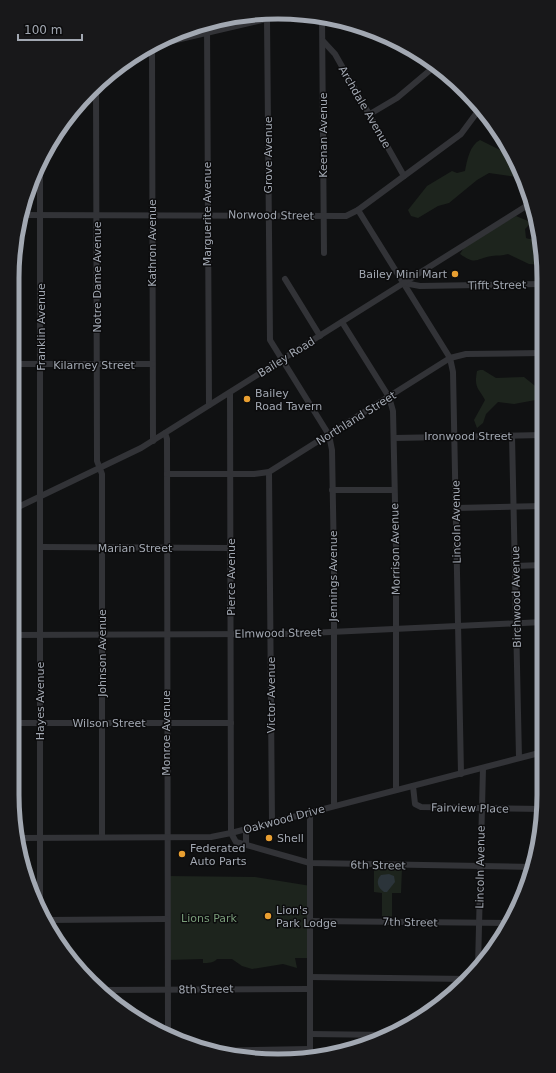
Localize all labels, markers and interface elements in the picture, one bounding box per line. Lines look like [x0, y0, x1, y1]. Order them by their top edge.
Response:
scale bar [18, 16, 82, 42]
text: 100 m [24, 23, 62, 37]
street label: Archdale Avenue [336, 64, 393, 151]
street label: Keenan Avenue [317, 92, 330, 178]
street label: Grove Avenue [262, 116, 275, 194]
street label: Marguerite Avenue [201, 162, 214, 266]
street label: Kathron Avenue [146, 199, 159, 287]
street label: Norwood Street [228, 208, 315, 223]
street label: Notre Dame Avenue [91, 221, 104, 332]
place label: Bailey Mini Mart [359, 268, 448, 281]
marker: Bailey Mini Mart [450, 269, 460, 279]
street label: Tifft Street [467, 278, 527, 293]
street label: Franklin Avenue [35, 283, 48, 371]
street label: Bailey Road [255, 335, 317, 380]
street label: Kilarney Street [53, 359, 135, 372]
place label: Bailey Road Tavern [255, 387, 322, 413]
street label: Northland Street [314, 388, 399, 448]
marker: Bailey Road Tavern [242, 394, 252, 404]
street label: Ironwood Street [424, 430, 512, 443]
street label: Lincoln Avenue [449, 480, 464, 564]
street label: Morrison Avenue [388, 503, 403, 595]
street label: Jennings Avenue [327, 530, 340, 623]
street label: Pierce Avenue [225, 538, 238, 616]
street label: Marian Street [98, 542, 173, 555]
street label: Birchwood Avenue [509, 546, 524, 648]
street label: Johnson Avenue [96, 609, 109, 698]
street label: Elmwood Street [234, 626, 322, 641]
street label: Victor Avenue [265, 657, 278, 733]
street label: Hayes Avenue [34, 662, 47, 740]
street label: Monroe Avenue [160, 690, 173, 776]
street label: Wilson Street [72, 717, 146, 730]
street label: Fairview Place [431, 801, 509, 816]
street label: Oakwood Drive [242, 802, 327, 837]
street label: Lincoln Avenue [473, 825, 488, 909]
place label: Shell [277, 832, 304, 845]
marker: Shell [264, 833, 274, 843]
place label: Federated Auto Parts [190, 842, 247, 868]
marker: Federated Auto Parts [177, 849, 187, 859]
street label: 6th Street [350, 859, 406, 872]
place label: Lion's Park Lodge [276, 904, 337, 930]
marker: Lion's Park Lodge [263, 911, 273, 921]
park label: Lions Park [181, 912, 238, 925]
street label: 7th Street [382, 916, 438, 929]
street label: 8th Street [178, 983, 234, 996]

